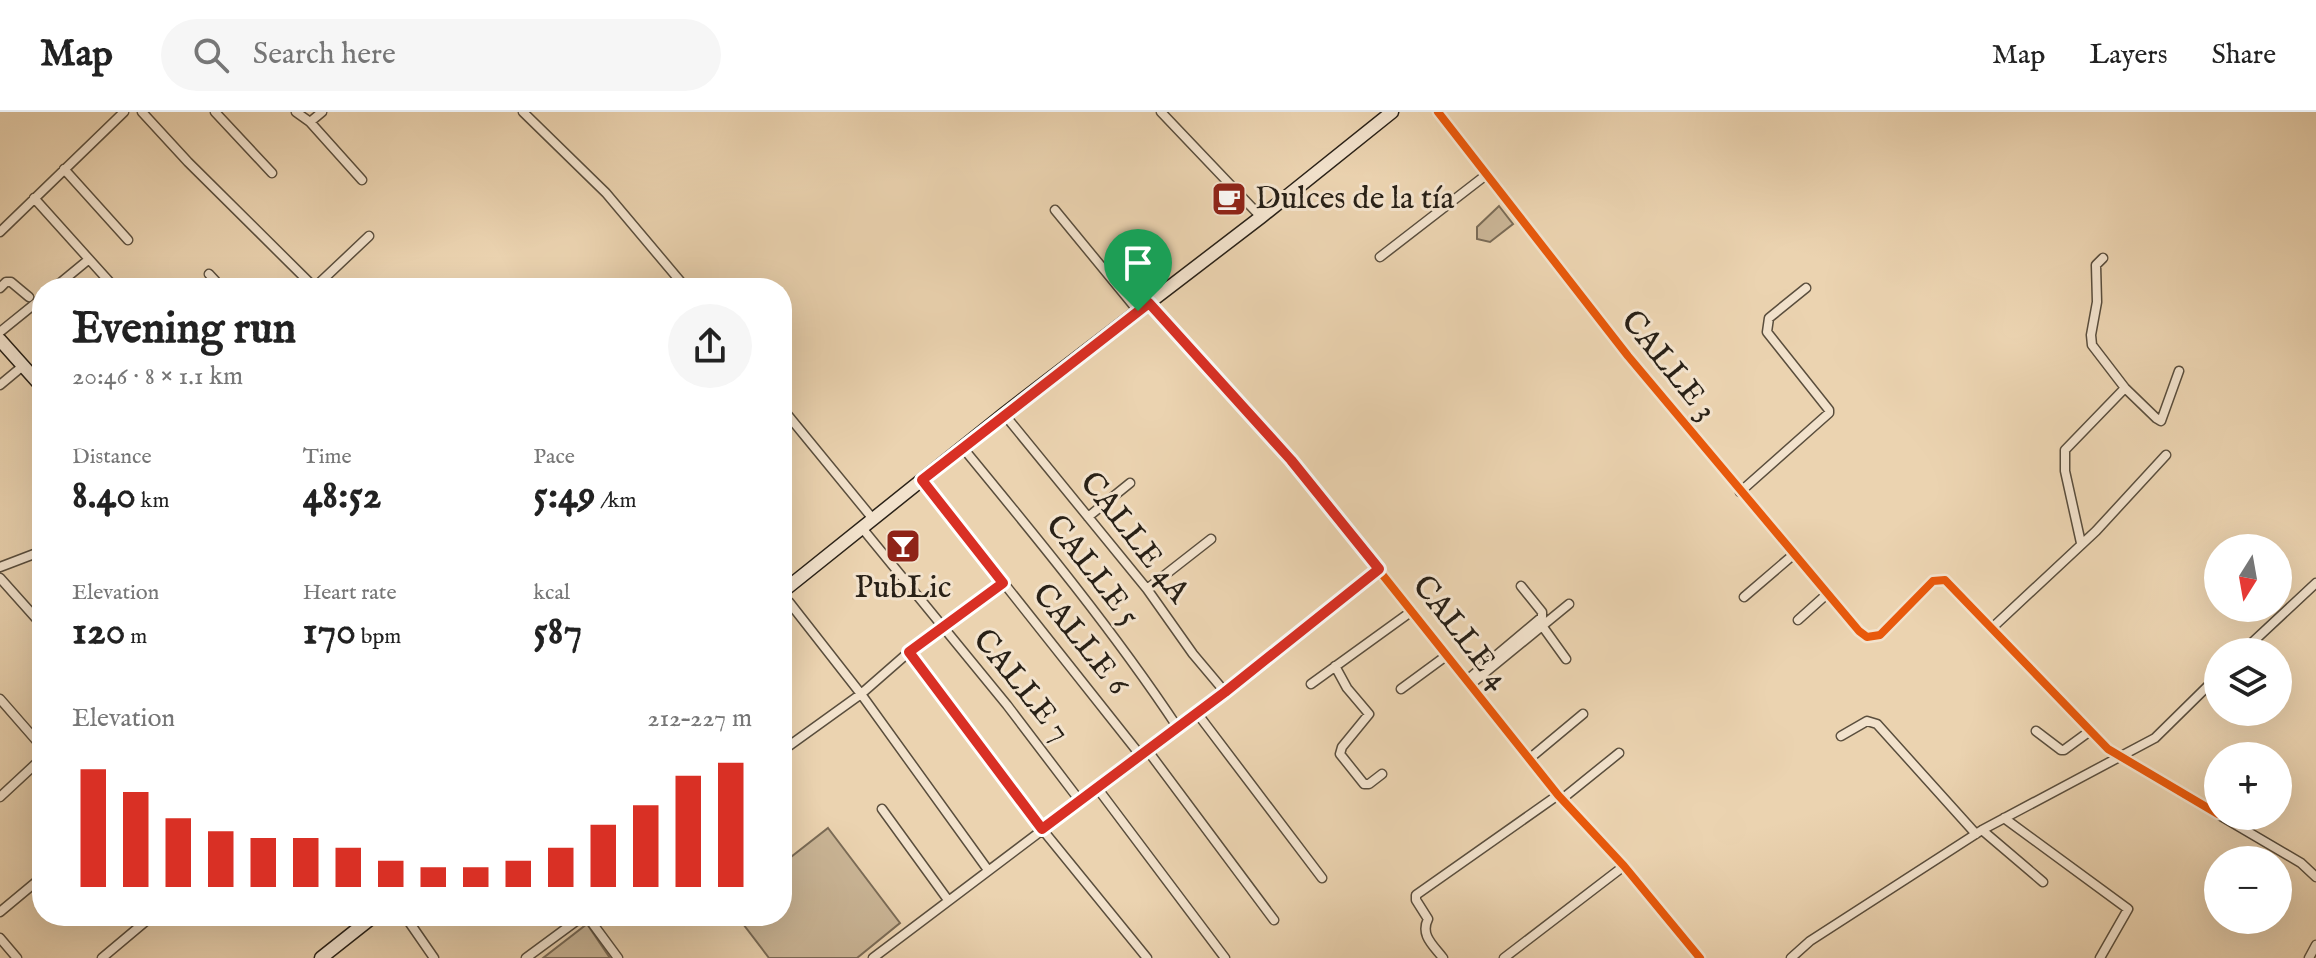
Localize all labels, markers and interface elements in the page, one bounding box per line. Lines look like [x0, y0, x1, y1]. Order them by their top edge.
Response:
search box [161, 19, 721, 91]
text: Map [40, 31, 113, 79]
icon: search [189, 33, 233, 77]
text: Search here [253, 36, 396, 74]
text: Map [1992, 38, 2045, 73]
text: Layers [2089, 38, 2168, 73]
text: Share [2212, 38, 2276, 73]
place label: Dulces de la tía [1255, 179, 1454, 220]
cafe icon: Dulces de la tía [1210, 180, 1248, 218]
pin [1104, 229, 1172, 311]
icon: arrive [1116, 241, 1160, 285]
text: Evening run [72, 302, 296, 358]
street label: CALLE 3 [1611, 302, 1725, 430]
button: share [668, 304, 752, 388]
text: 20:46 · 8 × 1.1 km [72, 360, 243, 393]
text: Distance [72, 443, 152, 471]
text: Time [303, 443, 352, 471]
text: Pace [533, 443, 575, 471]
street label: CALLE 4A [1070, 464, 1199, 613]
text: 8.40 [72, 471, 136, 522]
text: 48:52 [303, 471, 382, 522]
text: 5:49 [533, 471, 595, 522]
text: km [136, 487, 169, 515]
text: /km [595, 487, 637, 515]
street label: CALLE 5 [1036, 507, 1148, 635]
bar icon: PubLic [884, 527, 922, 565]
north arrow [2204, 534, 2292, 622]
map controls [2204, 534, 2292, 934]
street label: CALLE 4 [1402, 567, 1518, 699]
place label: PubLic [855, 568, 951, 609]
street label: CALLE 6 [1022, 576, 1138, 705]
text: Elevation [72, 579, 159, 607]
text: Heart rate [303, 579, 397, 607]
text: kcal [533, 579, 570, 607]
text: 120 [72, 607, 125, 658]
text: 170 [303, 607, 356, 658]
text: 587 [533, 607, 582, 658]
street label: CALLE 7 [963, 621, 1079, 751]
text: m [125, 623, 147, 651]
text: bpm [356, 623, 401, 651]
button: layers [2204, 638, 2292, 726]
text: Elevation [72, 702, 175, 735]
text: 212–227 m [647, 702, 752, 735]
button: + [2204, 742, 2292, 830]
button: − [2204, 846, 2292, 934]

